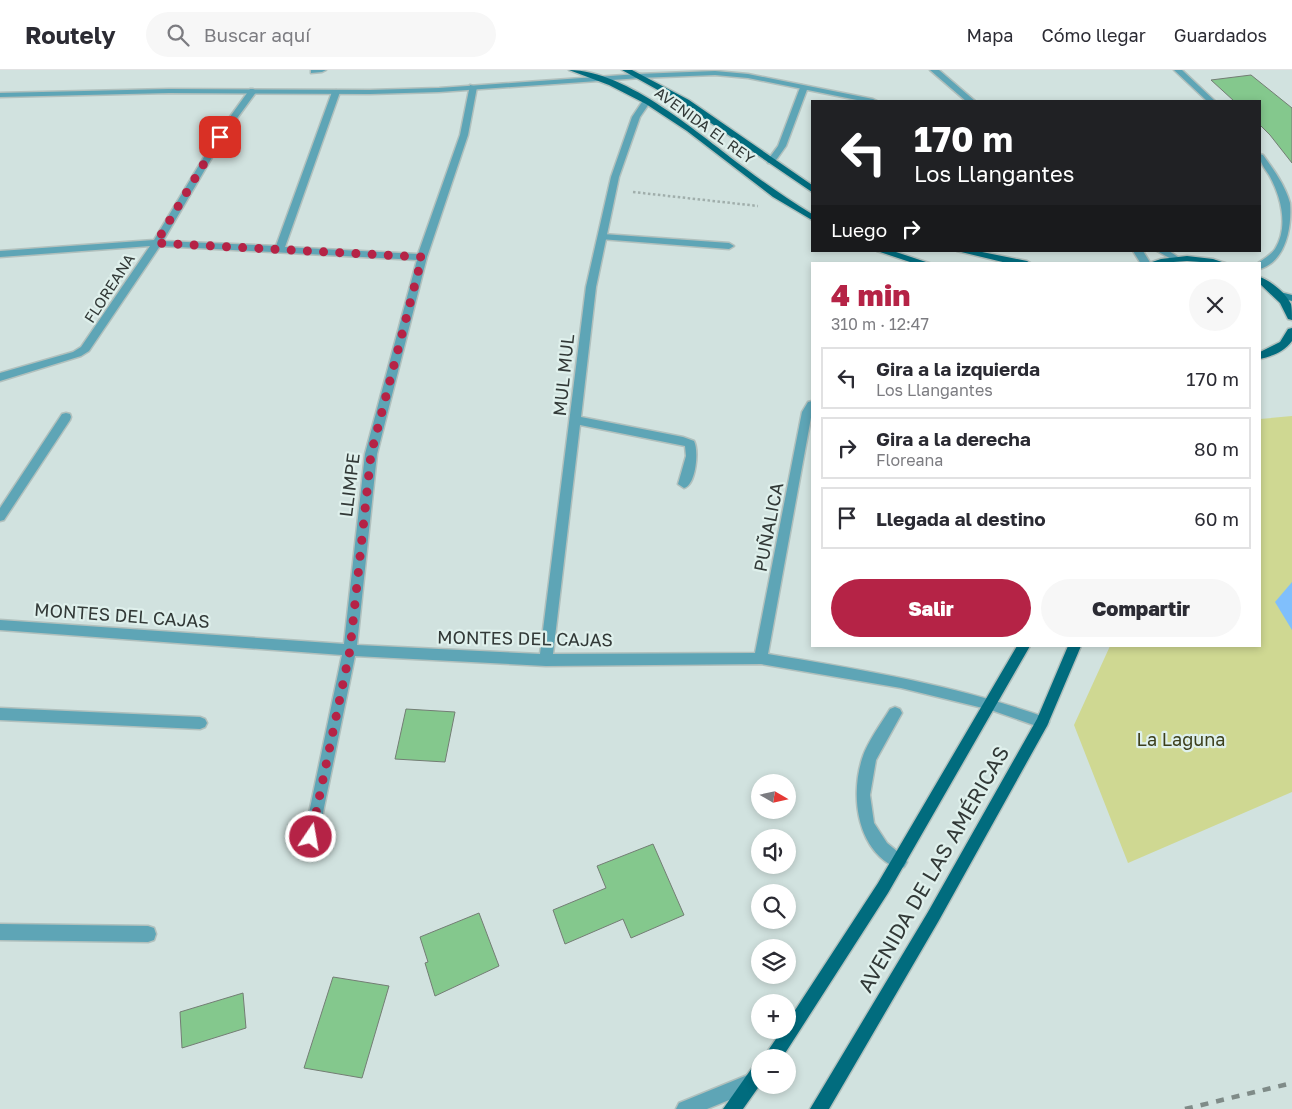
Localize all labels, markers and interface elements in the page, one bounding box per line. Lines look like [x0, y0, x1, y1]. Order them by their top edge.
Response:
search box [146, 12, 496, 57]
text: Routely [25, 20, 116, 49]
icon: search [164, 21, 192, 49]
text: Buscar aquí [204, 23, 310, 46]
text: Mapa [967, 24, 1013, 46]
text: Cómo llegar [1041, 24, 1146, 46]
text: Guardados [1174, 24, 1267, 46]
street label: AVENIDA EL REY [652, 83, 759, 167]
pin [199, 116, 241, 158]
text: 170 m [914, 118, 1013, 160]
icon: left [831, 120, 896, 185]
icon: arrive [206, 123, 234, 151]
text: Los Llangantes [914, 160, 1075, 187]
icon: right [897, 215, 925, 243]
text: Luego [831, 218, 887, 241]
street label: FLOREANA [80, 250, 138, 326]
text: 4 min [831, 277, 910, 313]
button: close [1189, 279, 1241, 331]
text: 310 m · 12:47 [831, 314, 929, 334]
street label: MUL MUL [548, 333, 578, 417]
text: Gira a la izquierda [876, 357, 1040, 380]
icon: left [833, 364, 861, 392]
text: 170 m [1186, 367, 1239, 390]
text: Los Llangantes [876, 380, 993, 400]
text: Gira a la derecha [876, 427, 1031, 450]
icon: right [833, 434, 861, 462]
text: 80 m [1194, 437, 1239, 460]
text: Floreana [876, 450, 943, 470]
street label: LLIMPE [334, 452, 364, 518]
street label: PUÑALICA [749, 480, 787, 574]
icon: arrive [833, 504, 861, 532]
text: Llegada al destino [876, 507, 1046, 530]
text: 60 m [1194, 507, 1239, 530]
button: Salir [831, 579, 1031, 637]
button: Compartir [1041, 579, 1241, 637]
street label: MONTES DEL CAJAS [33, 598, 211, 632]
street label: MONTES DEL CAJAS [437, 625, 613, 651]
park label: La Laguna [1137, 728, 1225, 750]
street label: AVENIDA DE LAS AMÉRICAS [852, 741, 1014, 997]
north arrow [751, 774, 796, 819]
map controls [751, 774, 796, 1094]
position arrow [284, 810, 336, 862]
button: sound [751, 829, 796, 874]
button: search [751, 884, 796, 929]
button: layers [751, 939, 796, 984]
button: + [751, 994, 796, 1039]
button: − [751, 1049, 796, 1094]

